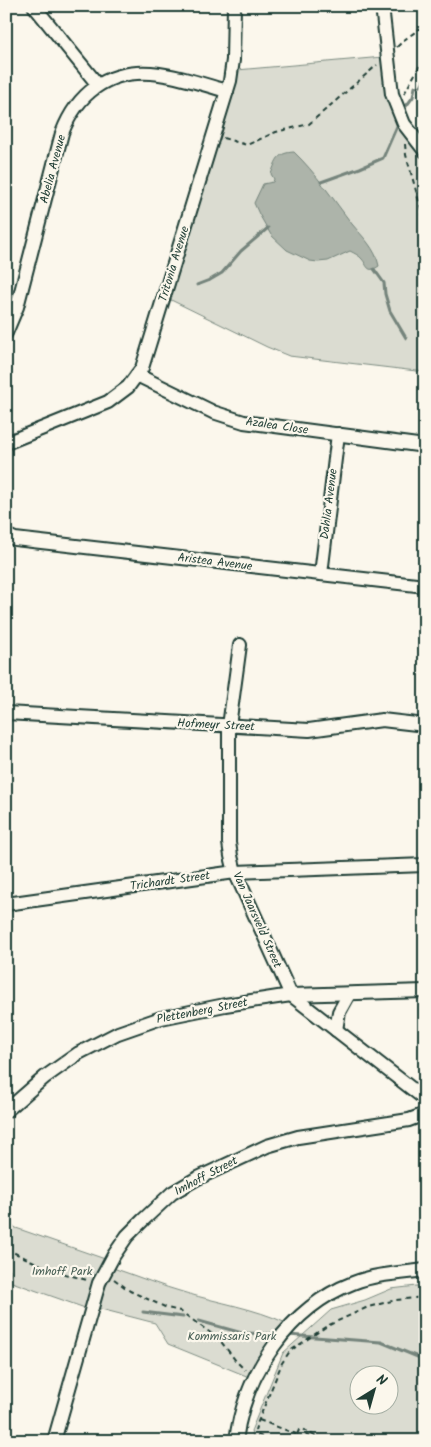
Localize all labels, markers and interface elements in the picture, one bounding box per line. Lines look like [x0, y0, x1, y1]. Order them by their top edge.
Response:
street label: Abelia Avenue [35, 132, 71, 206]
street label: Tritonia Avenue [153, 223, 195, 304]
street label: Azalea Close [244, 412, 310, 440]
street label: Dahlia Avenue [315, 467, 343, 541]
street label: Aristea Avenue [177, 548, 254, 576]
street label: Hofmeyr Street [177, 713, 256, 737]
street label: Trichardt Street [129, 866, 212, 896]
street label: Van Jaarsveld Street [227, 869, 287, 972]
street label: Plettenberg Street [155, 993, 250, 1029]
street label: Imhoff Street [171, 1151, 241, 1201]
park label: Imhoff Park [32, 1262, 93, 1281]
park label: Kommissaris Park [188, 1327, 277, 1346]
north arrow [348, 1364, 398, 1414]
text: N [371, 1369, 391, 1392]

